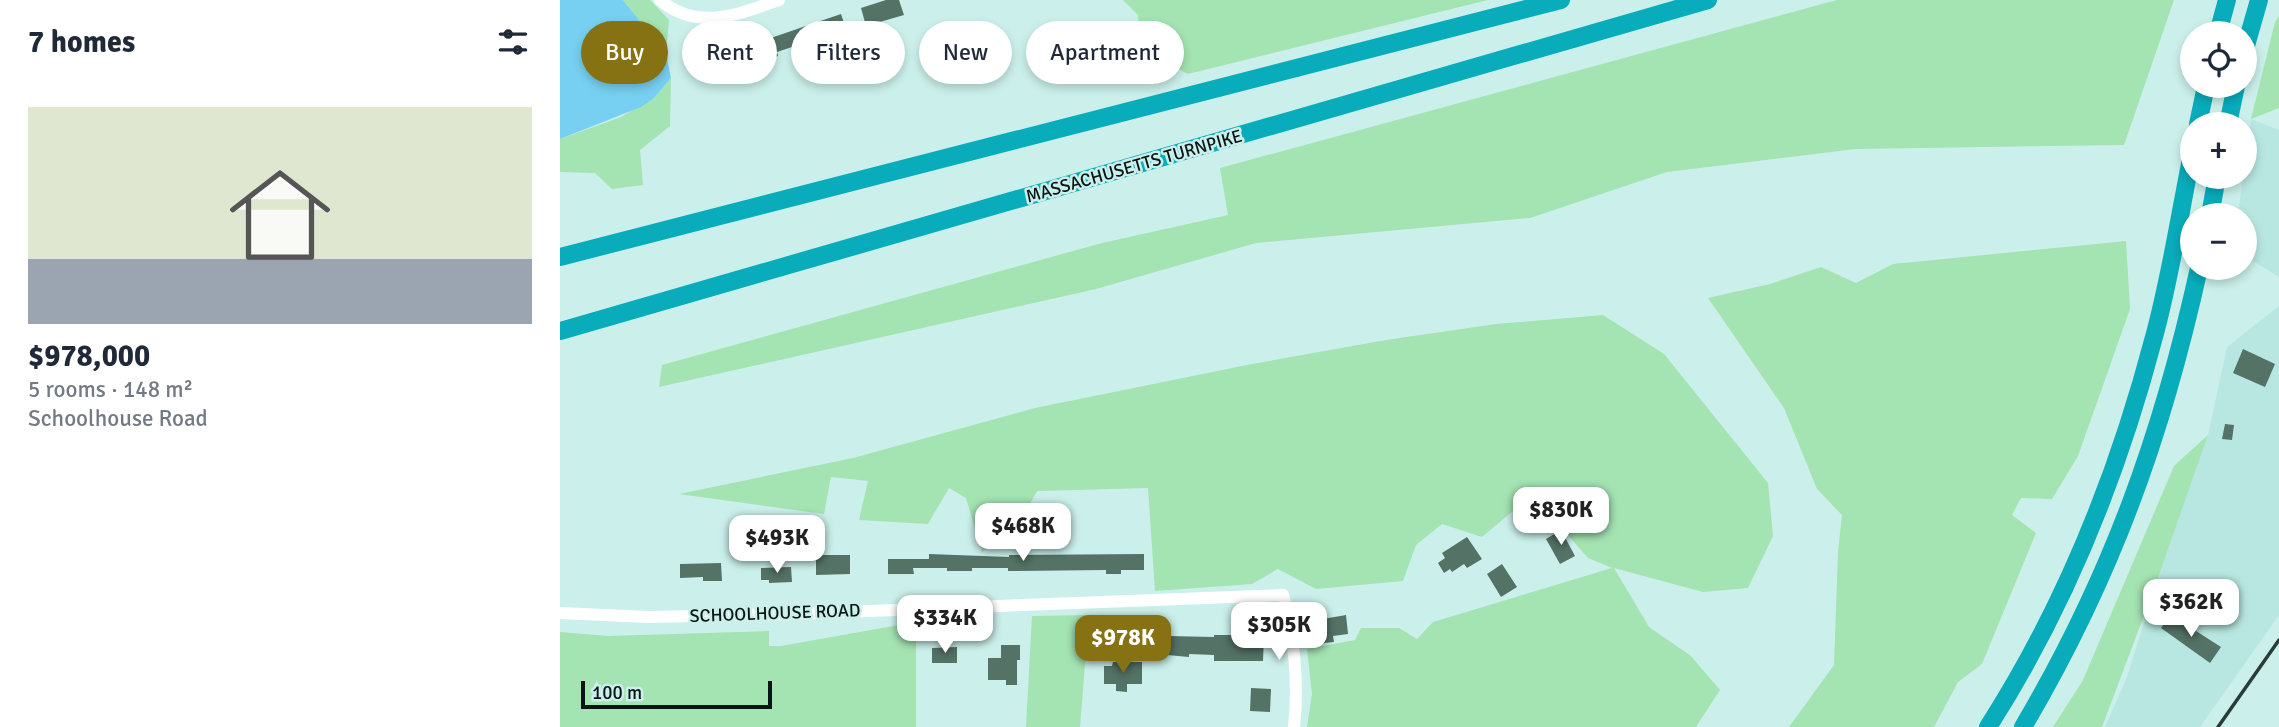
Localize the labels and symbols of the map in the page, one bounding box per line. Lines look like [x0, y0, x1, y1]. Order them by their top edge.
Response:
street label: MASSACHUSETTS TURNPIKE [1023, 125, 1245, 207]
pin: $830K [1512, 488, 1610, 547]
pin: $468K [974, 504, 1072, 563]
pin: $493K [728, 516, 826, 575]
pin: $362K [2142, 580, 2240, 639]
pin: $334K [896, 596, 994, 655]
street label: SCHOOLHOUSE ROAD [689, 599, 861, 627]
pin: $305K [1230, 602, 1328, 662]
pin: $978K [1074, 616, 1172, 675]
scale bar [581, 678, 772, 710]

